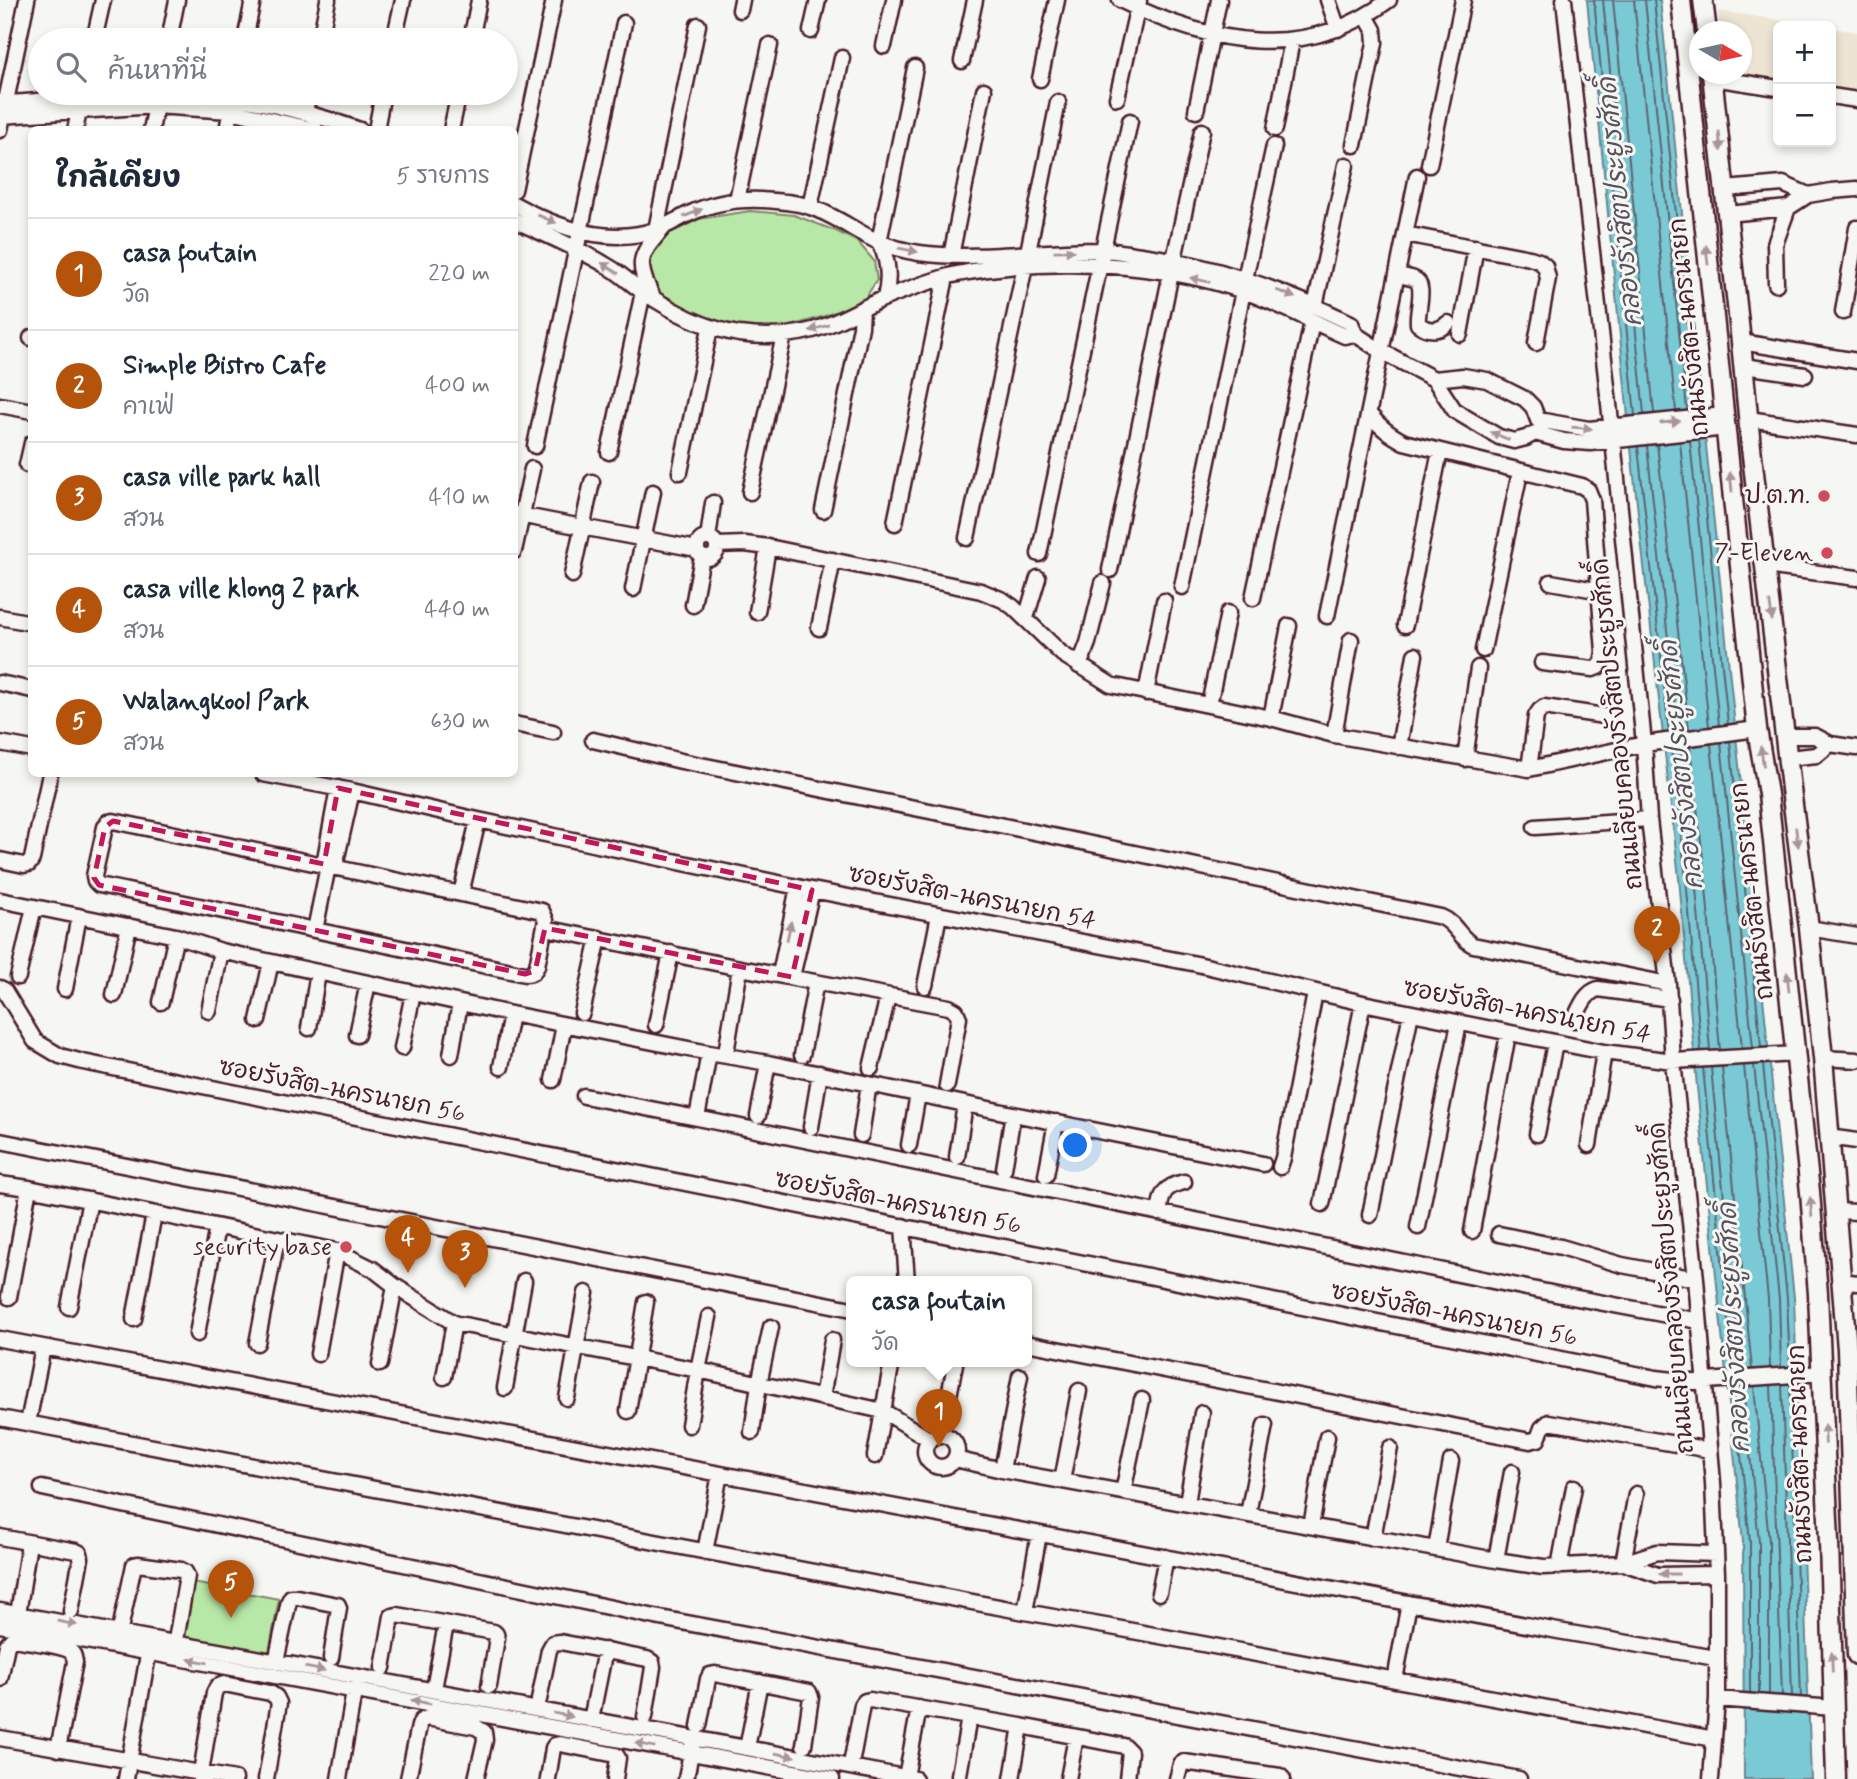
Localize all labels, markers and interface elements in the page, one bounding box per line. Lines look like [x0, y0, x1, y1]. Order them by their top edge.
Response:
north arrow [1689, 21, 1752, 84]
map controls [1773, 21, 1836, 147]
button: + [1773, 21, 1836, 84]
search box [28, 28, 518, 105]
icon: search [52, 48, 90, 86]
text: ค้นหาที่นี่ [108, 55, 207, 89]
water label: คลองรังสิตประยูรศักดิ์ [1582, 68, 1652, 329]
button: − [1773, 84, 1836, 147]
one-way arrow [1714, 130, 1725, 152]
text: ใกล้เคียง [56, 159, 181, 198]
text: 5 รายการ [396, 162, 490, 192]
one-way arrow [683, 207, 703, 219]
one-way arrow [537, 213, 557, 225]
street label: ถนนรังสิต-นครนายก [1663, 216, 1717, 438]
text: casa foutain [123, 237, 257, 271]
one-way arrow [1702, 244, 1713, 266]
one-way arrow [897, 245, 919, 256]
one-way arrow [1053, 245, 1075, 256]
text: 1 [74, 259, 84, 289]
text: 220 m [428, 259, 490, 289]
one-way arrow [600, 262, 619, 275]
one-way arrow [1189, 274, 1211, 285]
text: วัด [123, 281, 150, 311]
one-way arrow [1275, 289, 1296, 300]
one-way arrow [808, 323, 829, 333]
text: Simple Bistro Cafe [123, 349, 327, 383]
text: 2 [73, 371, 85, 401]
text: 400 m [425, 371, 490, 401]
text: คาเฟ่ [123, 393, 175, 423]
one-way arrow [1659, 416, 1681, 427]
one-way arrow [1571, 423, 1593, 434]
one-way arrow [1489, 430, 1510, 441]
text: casa ville park hall [123, 461, 320, 495]
one-way arrow [1726, 470, 1737, 492]
place label: ป.ต.ท. [1745, 481, 1810, 512]
text: 3 [74, 483, 84, 513]
text: 410 m [428, 483, 490, 513]
marker: ป.ต.ท. [1816, 488, 1832, 504]
text: สวน [123, 505, 164, 535]
place label: 7-Eleven [1714, 538, 1813, 569]
marker: 7-Eleven [1819, 545, 1835, 561]
street label: ถนนเลียบคลองรังสิตประยูรศักดิ์ [1577, 557, 1652, 892]
text: casa ville klong 2 park [123, 573, 359, 607]
text: 4 [72, 595, 86, 625]
text: 440 m [424, 595, 490, 625]
one-way arrow [1765, 600, 1776, 622]
text: สวน [123, 617, 164, 647]
water label: คลองรังสิตประยูรศักดิ์ [1643, 631, 1713, 892]
text: Walangkool Park [123, 685, 309, 719]
text: 5 [72, 707, 86, 737]
text: 630 m [430, 707, 490, 737]
text: สวน [123, 729, 164, 759]
one-way arrow [1756, 745, 1767, 767]
street label: ถนนรังสิต-นครนายก [1724, 780, 1782, 1002]
one-way arrow [1792, 826, 1803, 848]
street label: ซอยรังสิต-นครนายก 54 [845, 859, 1099, 937]
pin: 2 [1634, 906, 1680, 964]
one-way arrow [784, 920, 795, 942]
one-way arrow [1783, 971, 1794, 993]
street label: ซอยรังสิต-นครนายก 54 [1400, 973, 1654, 1051]
street label: ซอยรังสิต-นครนายก 56 [216, 1052, 468, 1130]
street label: ถนนเลียบคลองรังสิตประยูรศักดิ์ [1634, 1121, 1703, 1456]
your location [1058, 1128, 1092, 1162]
street label: ซอยรังสิต-นครนายก 56 [772, 1164, 1024, 1242]
water label: คลองรังสิตประยูรศักดิ์ [1703, 1194, 1760, 1454]
one-way arrow [1805, 1196, 1816, 1218]
pin: 4 [385, 1215, 431, 1273]
pin: 3 [442, 1230, 488, 1288]
place label: security base [193, 1232, 332, 1263]
marker: security base [338, 1239, 354, 1255]
popup [846, 1276, 1032, 1367]
street label: ซอยรังสิต-นครนายก 56 [1328, 1276, 1580, 1354]
text: casa foutain [872, 1285, 1006, 1319]
text: วัด [872, 1329, 899, 1359]
street label: ถนนรังสิต-นครนายก [1782, 1344, 1820, 1564]
pin: 1 [916, 1389, 962, 1447]
one-way arrow [1819, 1423, 1830, 1445]
pin: 5 [208, 1560, 254, 1618]
one-way arrow [1658, 1568, 1680, 1580]
one-way arrow [56, 1618, 78, 1629]
one-way arrow [1827, 1651, 1838, 1673]
one-way arrow [187, 1655, 209, 1666]
one-way arrow [304, 1664, 326, 1675]
one-way arrow [410, 1697, 432, 1708]
one-way arrow [552, 1709, 574, 1720]
one-way arrow [634, 1739, 656, 1750]
one-way arrow [774, 1750, 796, 1761]

